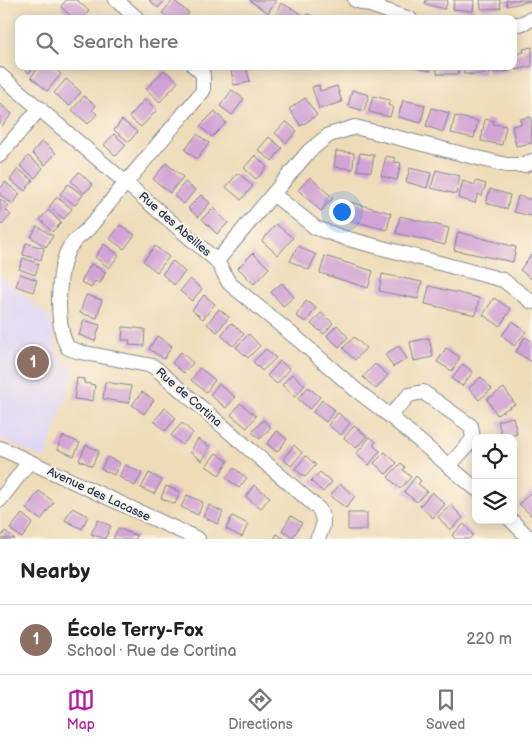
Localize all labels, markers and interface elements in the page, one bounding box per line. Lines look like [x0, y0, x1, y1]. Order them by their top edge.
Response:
search box [15, 15, 517, 70]
icon: search [33, 29, 61, 57]
text: Search here [73, 31, 178, 54]
street label: Rue des Abeilles [135, 189, 214, 260]
your location [329, 199, 355, 225]
pin: 1 [17, 343, 49, 381]
street label: Rue de Cortina [153, 365, 225, 430]
map controls [472, 434, 517, 524]
button: locate [472, 434, 517, 479]
street label: Avenue des Lacasse [45, 464, 153, 525]
button: layers [472, 479, 517, 524]
text: Nearby [20, 559, 90, 584]
text: École Terry-Fox [67, 619, 203, 642]
text: 1 [33, 630, 39, 649]
text: 220 m [466, 630, 512, 649]
text: School · Rue de Cortina [67, 642, 236, 661]
tab: Map [67, 686, 95, 733]
tab: Directions [228, 686, 293, 733]
tab: Saved [426, 686, 465, 733]

